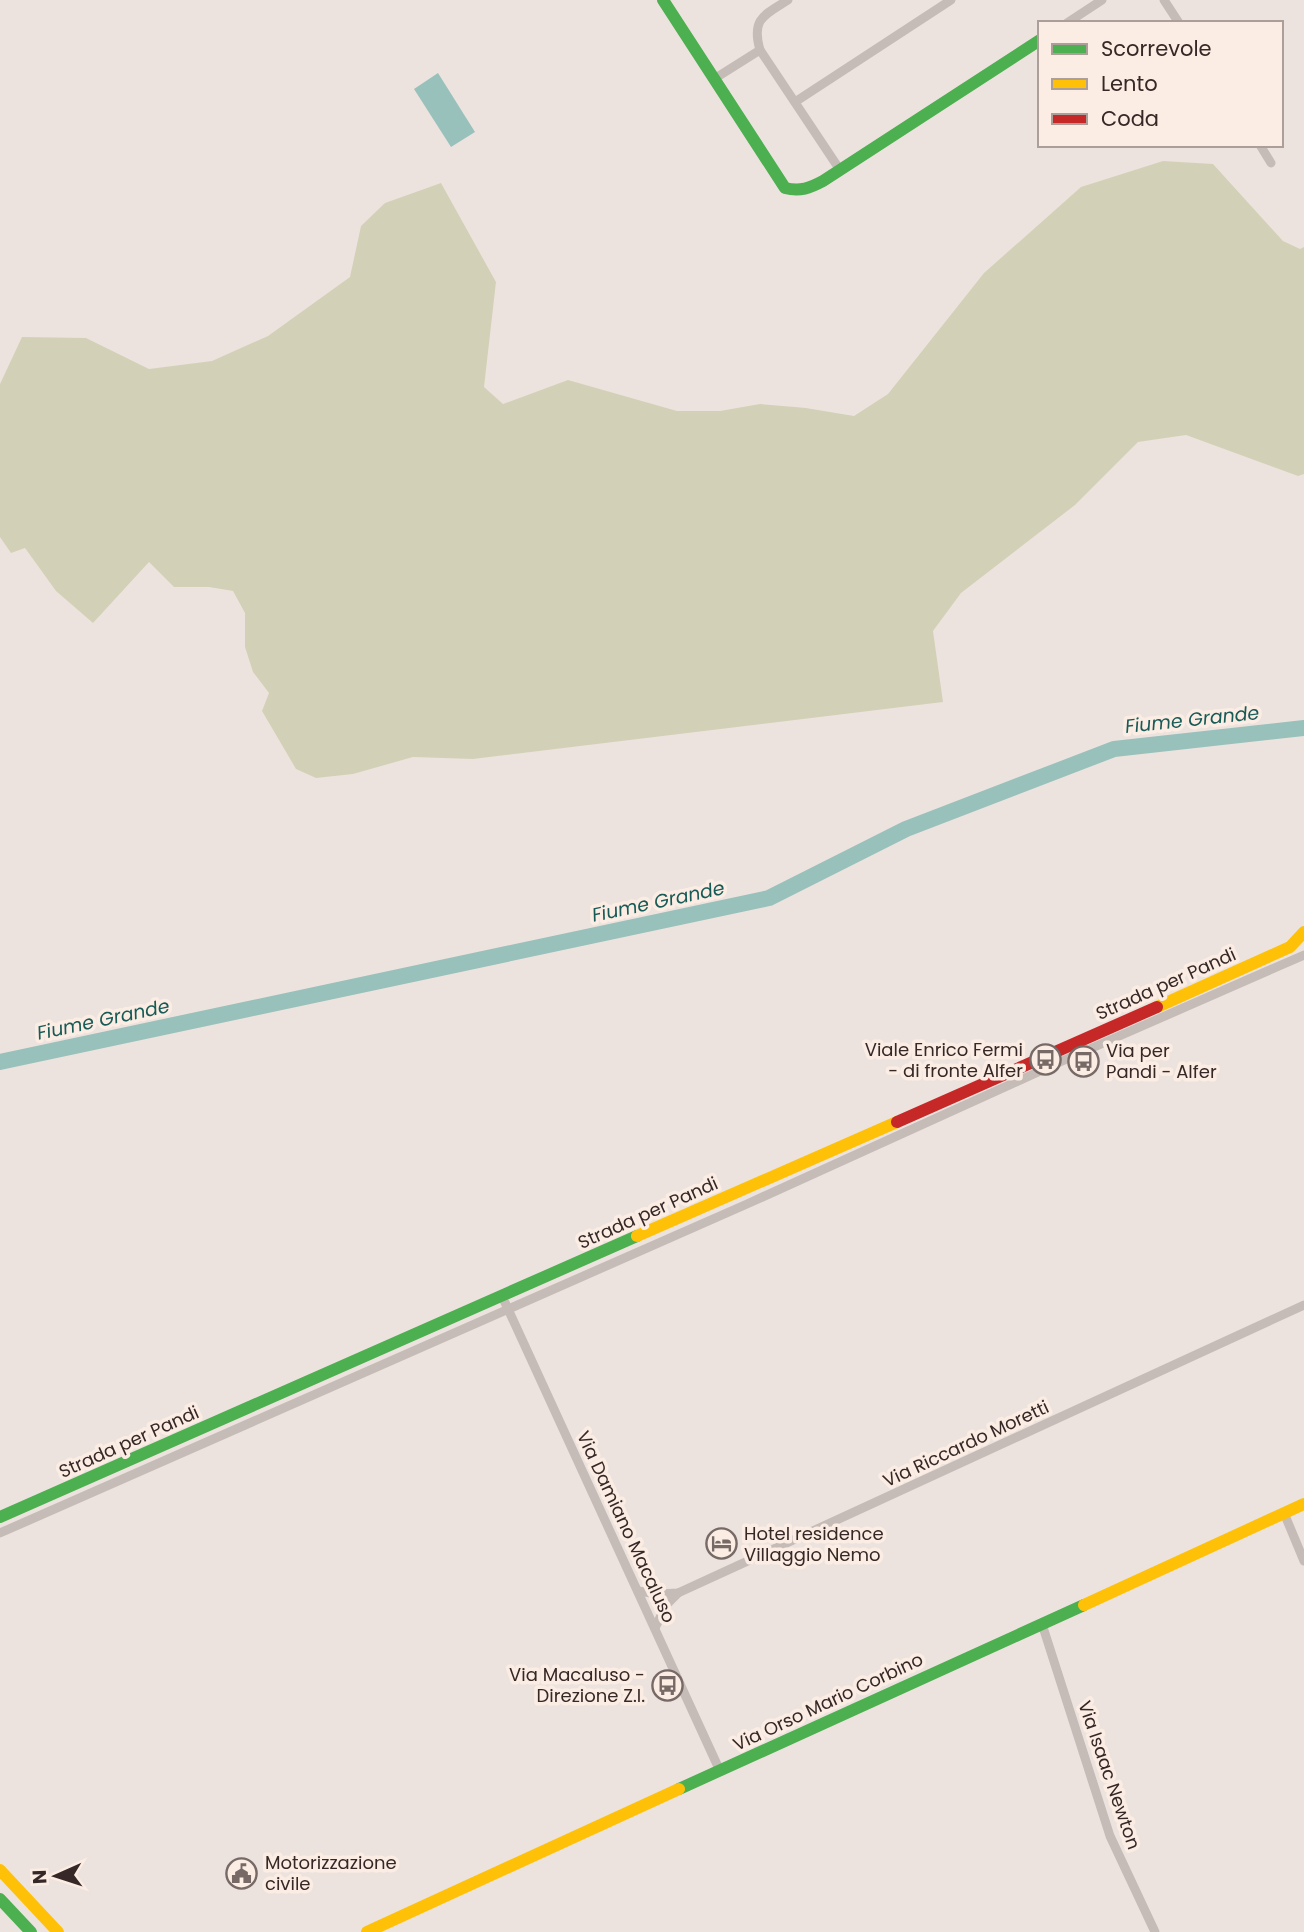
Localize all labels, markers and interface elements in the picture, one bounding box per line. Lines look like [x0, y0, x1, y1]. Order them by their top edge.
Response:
legend [1038, 21, 1283, 147]
text: Scorrevole [1101, 34, 1212, 63]
text: Lento [1101, 69, 1158, 98]
text: Coda [1101, 104, 1159, 133]
water label: Fiume Grande [1124, 699, 1261, 740]
water label: Fiume Grande [589, 874, 727, 929]
street label: Strada per Pandi [1092, 941, 1240, 1026]
water label: Fiume Grande [34, 992, 172, 1047]
place label: Viale Enrico Fermi - di fronte Alfer [865, 1037, 1023, 1083]
place label: Via per Pandi - Alfer [1106, 1038, 1217, 1084]
bus stop icon: Viale Enrico Fermi - di fronte Alfer [1029, 1043, 1063, 1077]
bus stop icon: Via per Pandi - Alfer [1066, 1044, 1100, 1078]
street label: Strada per Pandi [574, 1170, 722, 1255]
street label: Via Riccardo Moretti [879, 1394, 1053, 1493]
street label: Strada per Pandi [55, 1399, 203, 1484]
street label: Via Damiano Macaluso [571, 1427, 682, 1627]
place label: Hotel residence Villaggio Nemo [744, 1521, 884, 1567]
hotel icon: Hotel residence Villaggio Nemo [704, 1527, 738, 1561]
street label: Via Orso Mario Corbino [729, 1646, 927, 1757]
place label: Via Macaluso - Direzione Z.I. [509, 1662, 645, 1708]
bus stop icon: Via Macaluso - Direzione Z.I. [651, 1668, 685, 1702]
street label: Via Isaac Newton [1072, 1697, 1147, 1852]
north arrow [21, 1841, 91, 1911]
place label: Motorizzazione civile [265, 1850, 397, 1896]
public building icon: Motorizzazione civile [225, 1856, 259, 1890]
text: N [26, 1869, 53, 1885]

